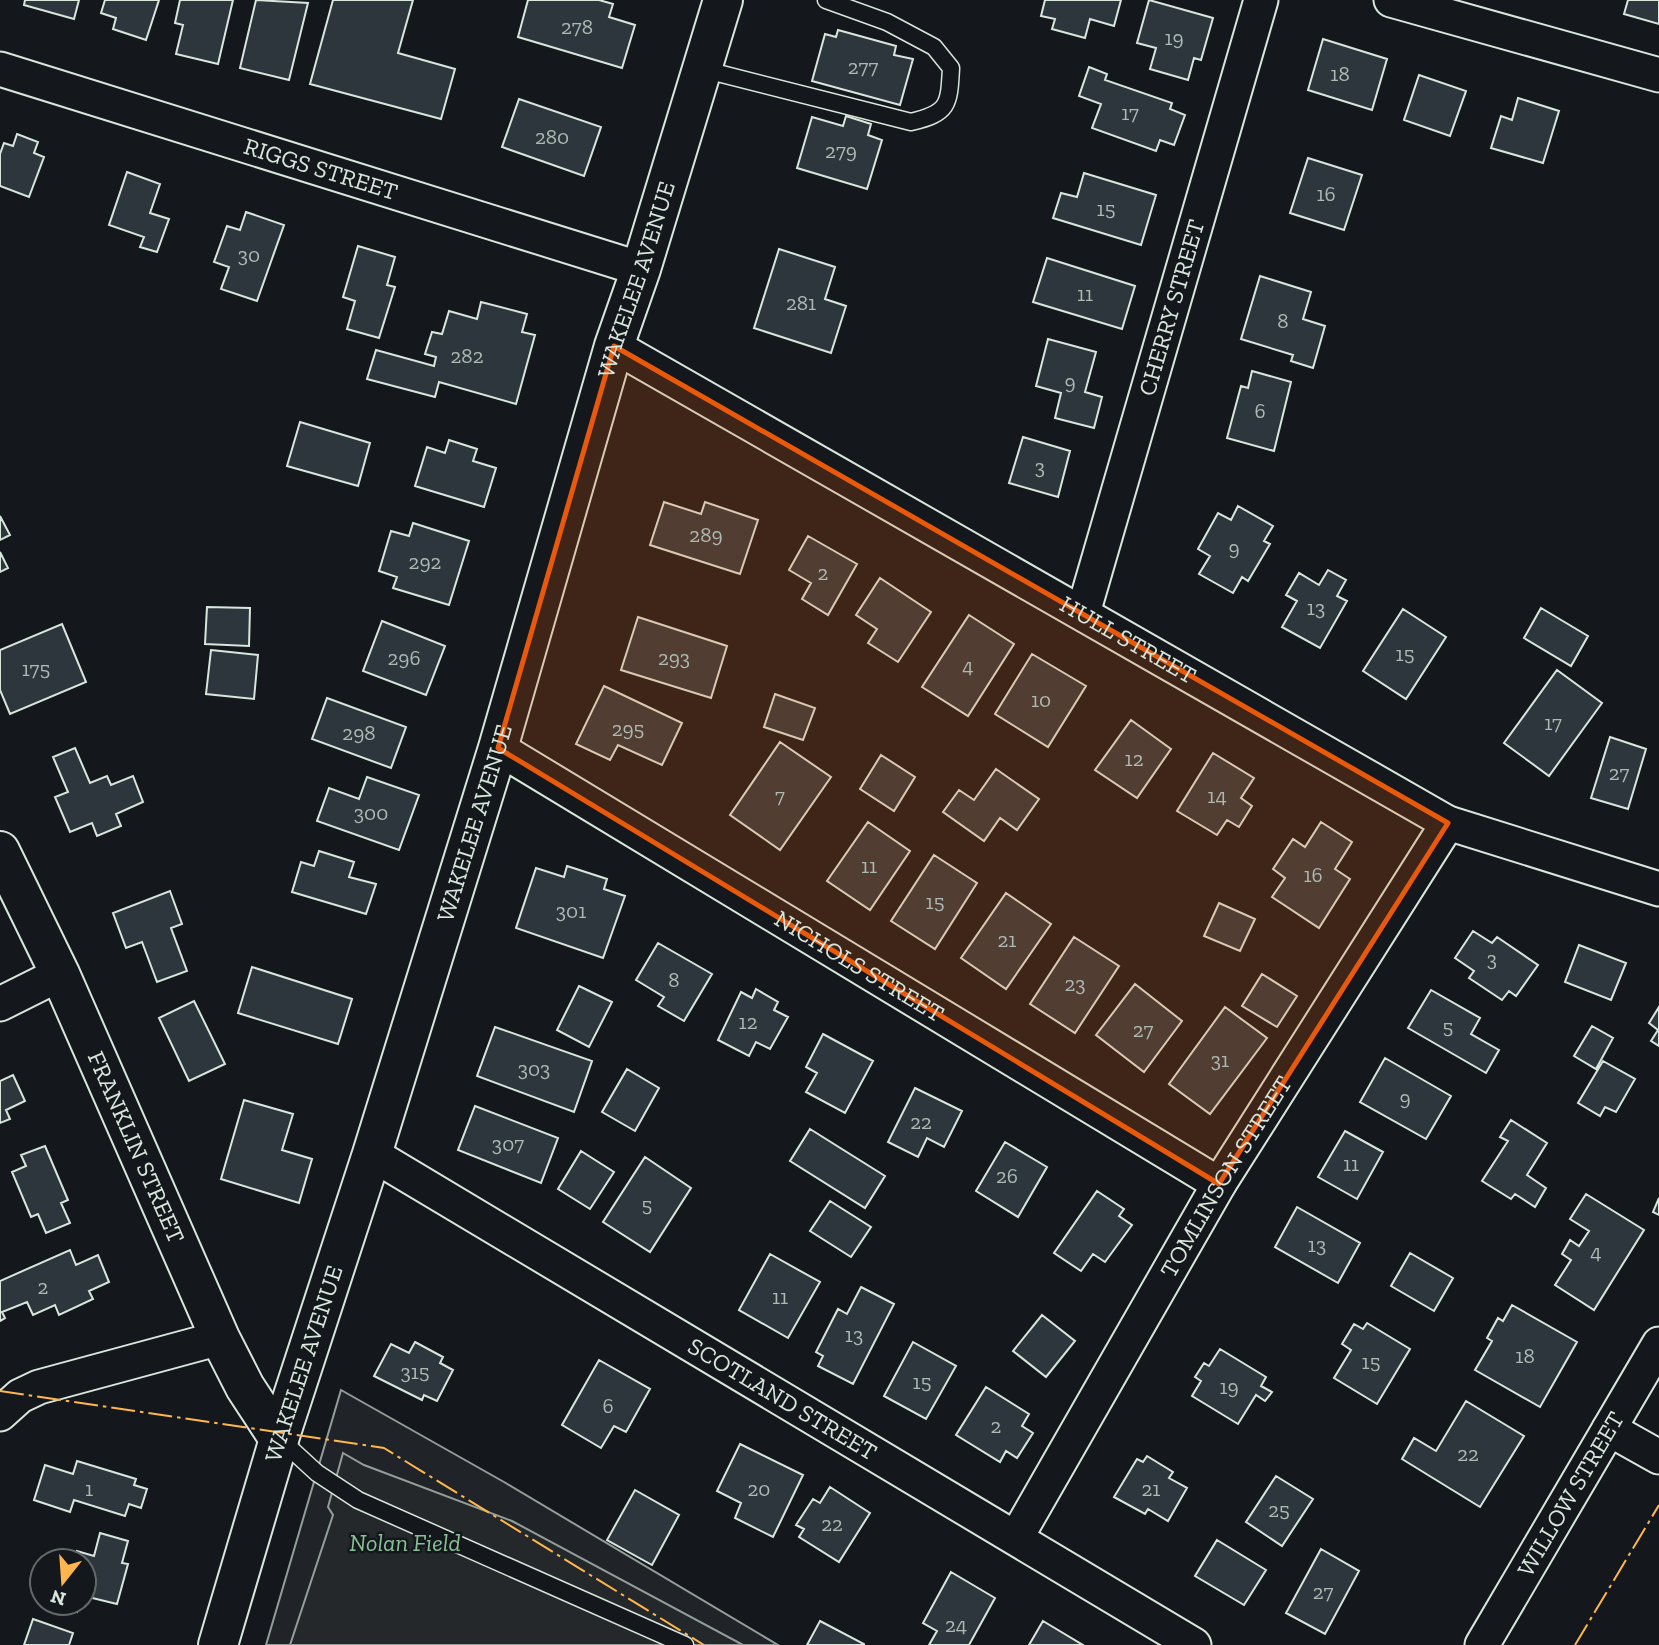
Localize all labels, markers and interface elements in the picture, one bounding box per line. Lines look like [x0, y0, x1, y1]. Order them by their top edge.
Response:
house number: 278 [561, 14, 593, 39]
house number: 19 [1164, 25, 1184, 50]
house number: 277 [848, 54, 878, 79]
house number: 18 [1330, 61, 1350, 86]
house number: 17 [1121, 100, 1139, 125]
house number: 280 [535, 124, 569, 149]
street label: RIGGS STREET [241, 131, 401, 206]
house number: 279 [825, 138, 857, 163]
street label: WAKELEE AVENUE [591, 178, 681, 381]
house number: 16 [1316, 181, 1336, 206]
house number: 15 [1097, 196, 1115, 221]
street label: CHERRY STREET [1132, 216, 1211, 399]
house number: 30 [238, 242, 260, 267]
house number: 11 [1077, 281, 1093, 306]
house number: 281 [786, 290, 816, 315]
house number: 8 [1277, 308, 1289, 333]
house number: 282 [451, 343, 483, 368]
house number: 9 [1064, 369, 1076, 394]
house number: 6 [1254, 398, 1266, 423]
house number: 3 [1035, 454, 1045, 479]
house number: 289 [689, 522, 723, 547]
house number: 9 [1228, 535, 1240, 560]
house number: 292 [409, 549, 441, 574]
house number: 2 [818, 560, 828, 585]
street label: HULL STREET [1055, 589, 1201, 690]
house number: 13 [1307, 595, 1325, 620]
house number: 15 [1396, 641, 1414, 666]
house number: 296 [387, 645, 421, 670]
house number: 293 [658, 645, 690, 670]
house number: 4 [962, 653, 974, 678]
house number: 175 [22, 656, 50, 681]
house number: 10 [1031, 687, 1051, 712]
house number: 17 [1544, 710, 1562, 735]
house number: 295 [612, 716, 644, 741]
house number: 298 [342, 720, 376, 745]
street label: WAKELEE AVENUE [430, 721, 518, 925]
house number: 12 [1125, 746, 1143, 771]
house number: 27 [1609, 760, 1629, 785]
house number: 7 [775, 783, 785, 808]
house number: 14 [1207, 783, 1227, 808]
house number: 300 [354, 800, 388, 825]
house number: 11 [861, 853, 877, 878]
house number: 16 [1303, 862, 1323, 887]
house number: 15 [926, 889, 944, 914]
house number: 301 [556, 898, 586, 923]
street label: NICHOLS STREET [769, 904, 949, 1028]
house number: 21 [998, 927, 1016, 952]
house number: 3 [1487, 946, 1497, 971]
house number: 8 [668, 967, 680, 992]
house number: 23 [1064, 971, 1086, 996]
house number: 12 [739, 1009, 757, 1034]
house number: 5 [1443, 1014, 1453, 1039]
house number: 27 [1133, 1017, 1153, 1042]
street label: FRANKLIN STREET [82, 1047, 191, 1247]
house number: 31 [1211, 1047, 1229, 1072]
house number: 303 [518, 1056, 550, 1081]
street label: TOMLINSON STREET [1154, 1070, 1298, 1282]
house number: 9 [1399, 1085, 1411, 1110]
house number: 22 [910, 1109, 932, 1134]
house number: 307 [492, 1131, 524, 1156]
house number: 11 [1343, 1151, 1359, 1176]
house number: 26 [996, 1163, 1018, 1188]
house number: 5 [642, 1192, 652, 1217]
house number: 13 [1308, 1232, 1326, 1257]
house number: 4 [1590, 1239, 1602, 1264]
street label: WAKELEE AVENUE [258, 1262, 349, 1465]
house number: 2 [38, 1274, 48, 1299]
house number: 11 [772, 1284, 788, 1309]
house number: 13 [845, 1322, 863, 1347]
street label: SCOTLAND STREET [683, 1331, 882, 1466]
house number: 18 [1515, 1343, 1535, 1368]
house number: 15 [1362, 1349, 1380, 1374]
house number: 315 [400, 1359, 430, 1384]
house number: 15 [913, 1369, 931, 1394]
house number: 19 [1219, 1374, 1239, 1399]
house number: 6 [602, 1393, 614, 1418]
street label: WILLOW STREET [1511, 1406, 1630, 1581]
house number: 2 [991, 1413, 1001, 1438]
house number: 22 [1457, 1441, 1479, 1466]
house number: 1 [85, 1476, 93, 1501]
house number: 20 [748, 1476, 770, 1501]
house number: 21 [1142, 1476, 1160, 1501]
house number: 25 [1268, 1497, 1290, 1522]
house number: 22 [821, 1511, 843, 1536]
park label: Nolan Field [349, 1528, 461, 1557]
north arrow [28, 1547, 98, 1617]
house number: 27 [1313, 1579, 1333, 1604]
text: N [48, 1585, 68, 1611]
house number: 24 [945, 1612, 967, 1637]

